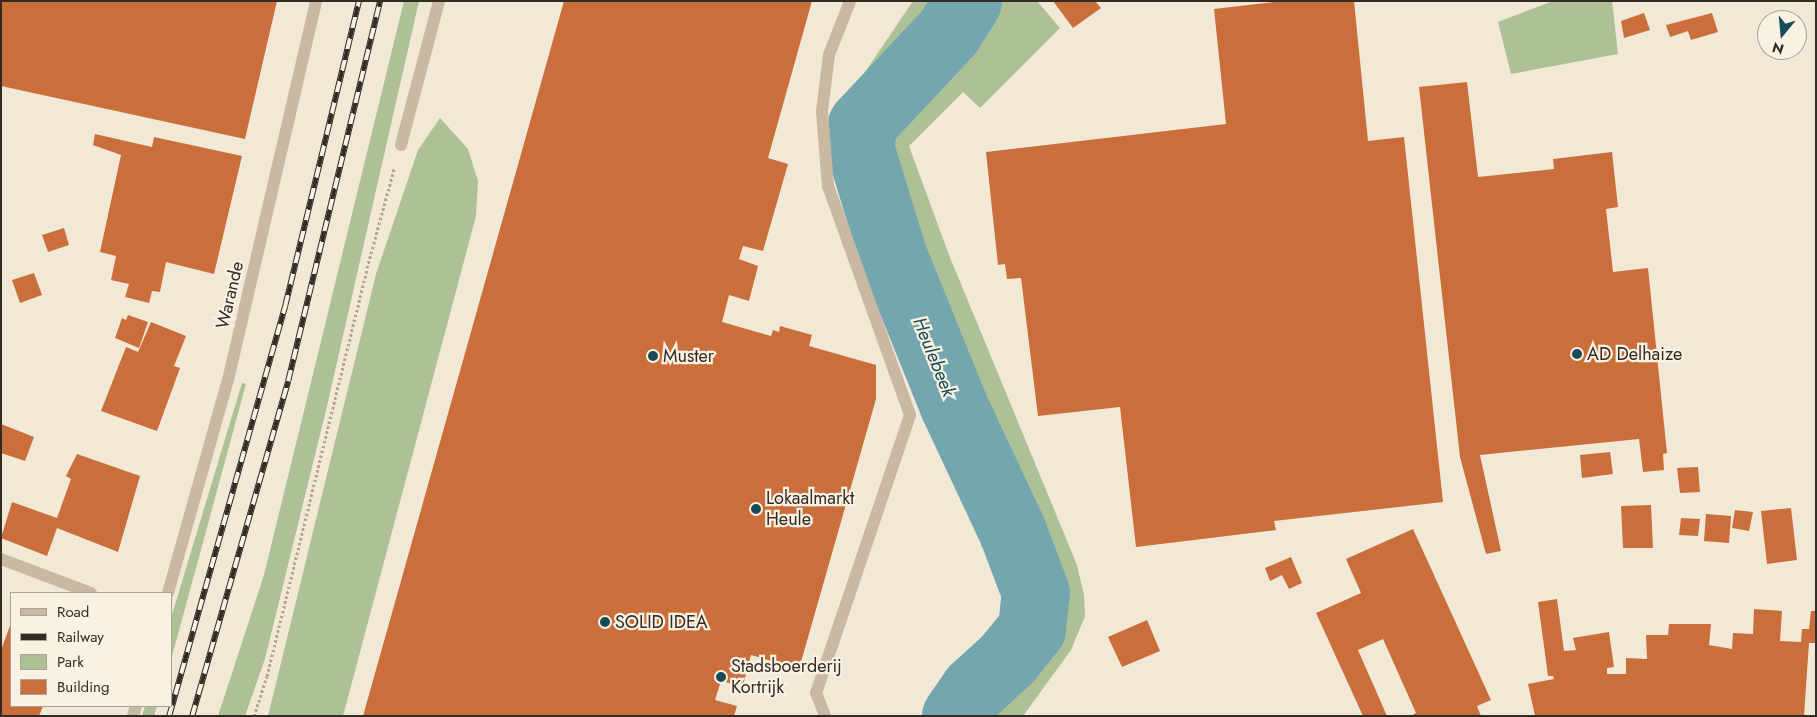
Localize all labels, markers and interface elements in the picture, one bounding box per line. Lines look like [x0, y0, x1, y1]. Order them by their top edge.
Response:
north arrow [1757, 10, 1807, 60]
text: N [1770, 37, 1786, 60]
street label: Warande [212, 259, 248, 331]
water label: Heulebeek [908, 314, 960, 400]
place label: AD Delhaize [1587, 343, 1682, 365]
place label: Muster [663, 345, 714, 367]
marker: AD Delhaize [1571, 348, 1583, 360]
marker: Muster [647, 350, 659, 362]
place label: Lokaalmarkt Heule [766, 488, 854, 530]
marker: Lokaalmarkt Heule [750, 503, 762, 515]
legend [10, 592, 172, 707]
text: Road [57, 601, 89, 623]
place label: SOLID IDEA [615, 611, 708, 633]
marker: SOLID IDEA [599, 616, 611, 628]
text: Railway [57, 626, 104, 648]
text: Park [57, 651, 84, 673]
place label: Stadsboerderij Kortrijk [731, 656, 842, 699]
marker: Stadsboerderij Kortrijk [715, 671, 727, 683]
text: Building [57, 676, 109, 698]

